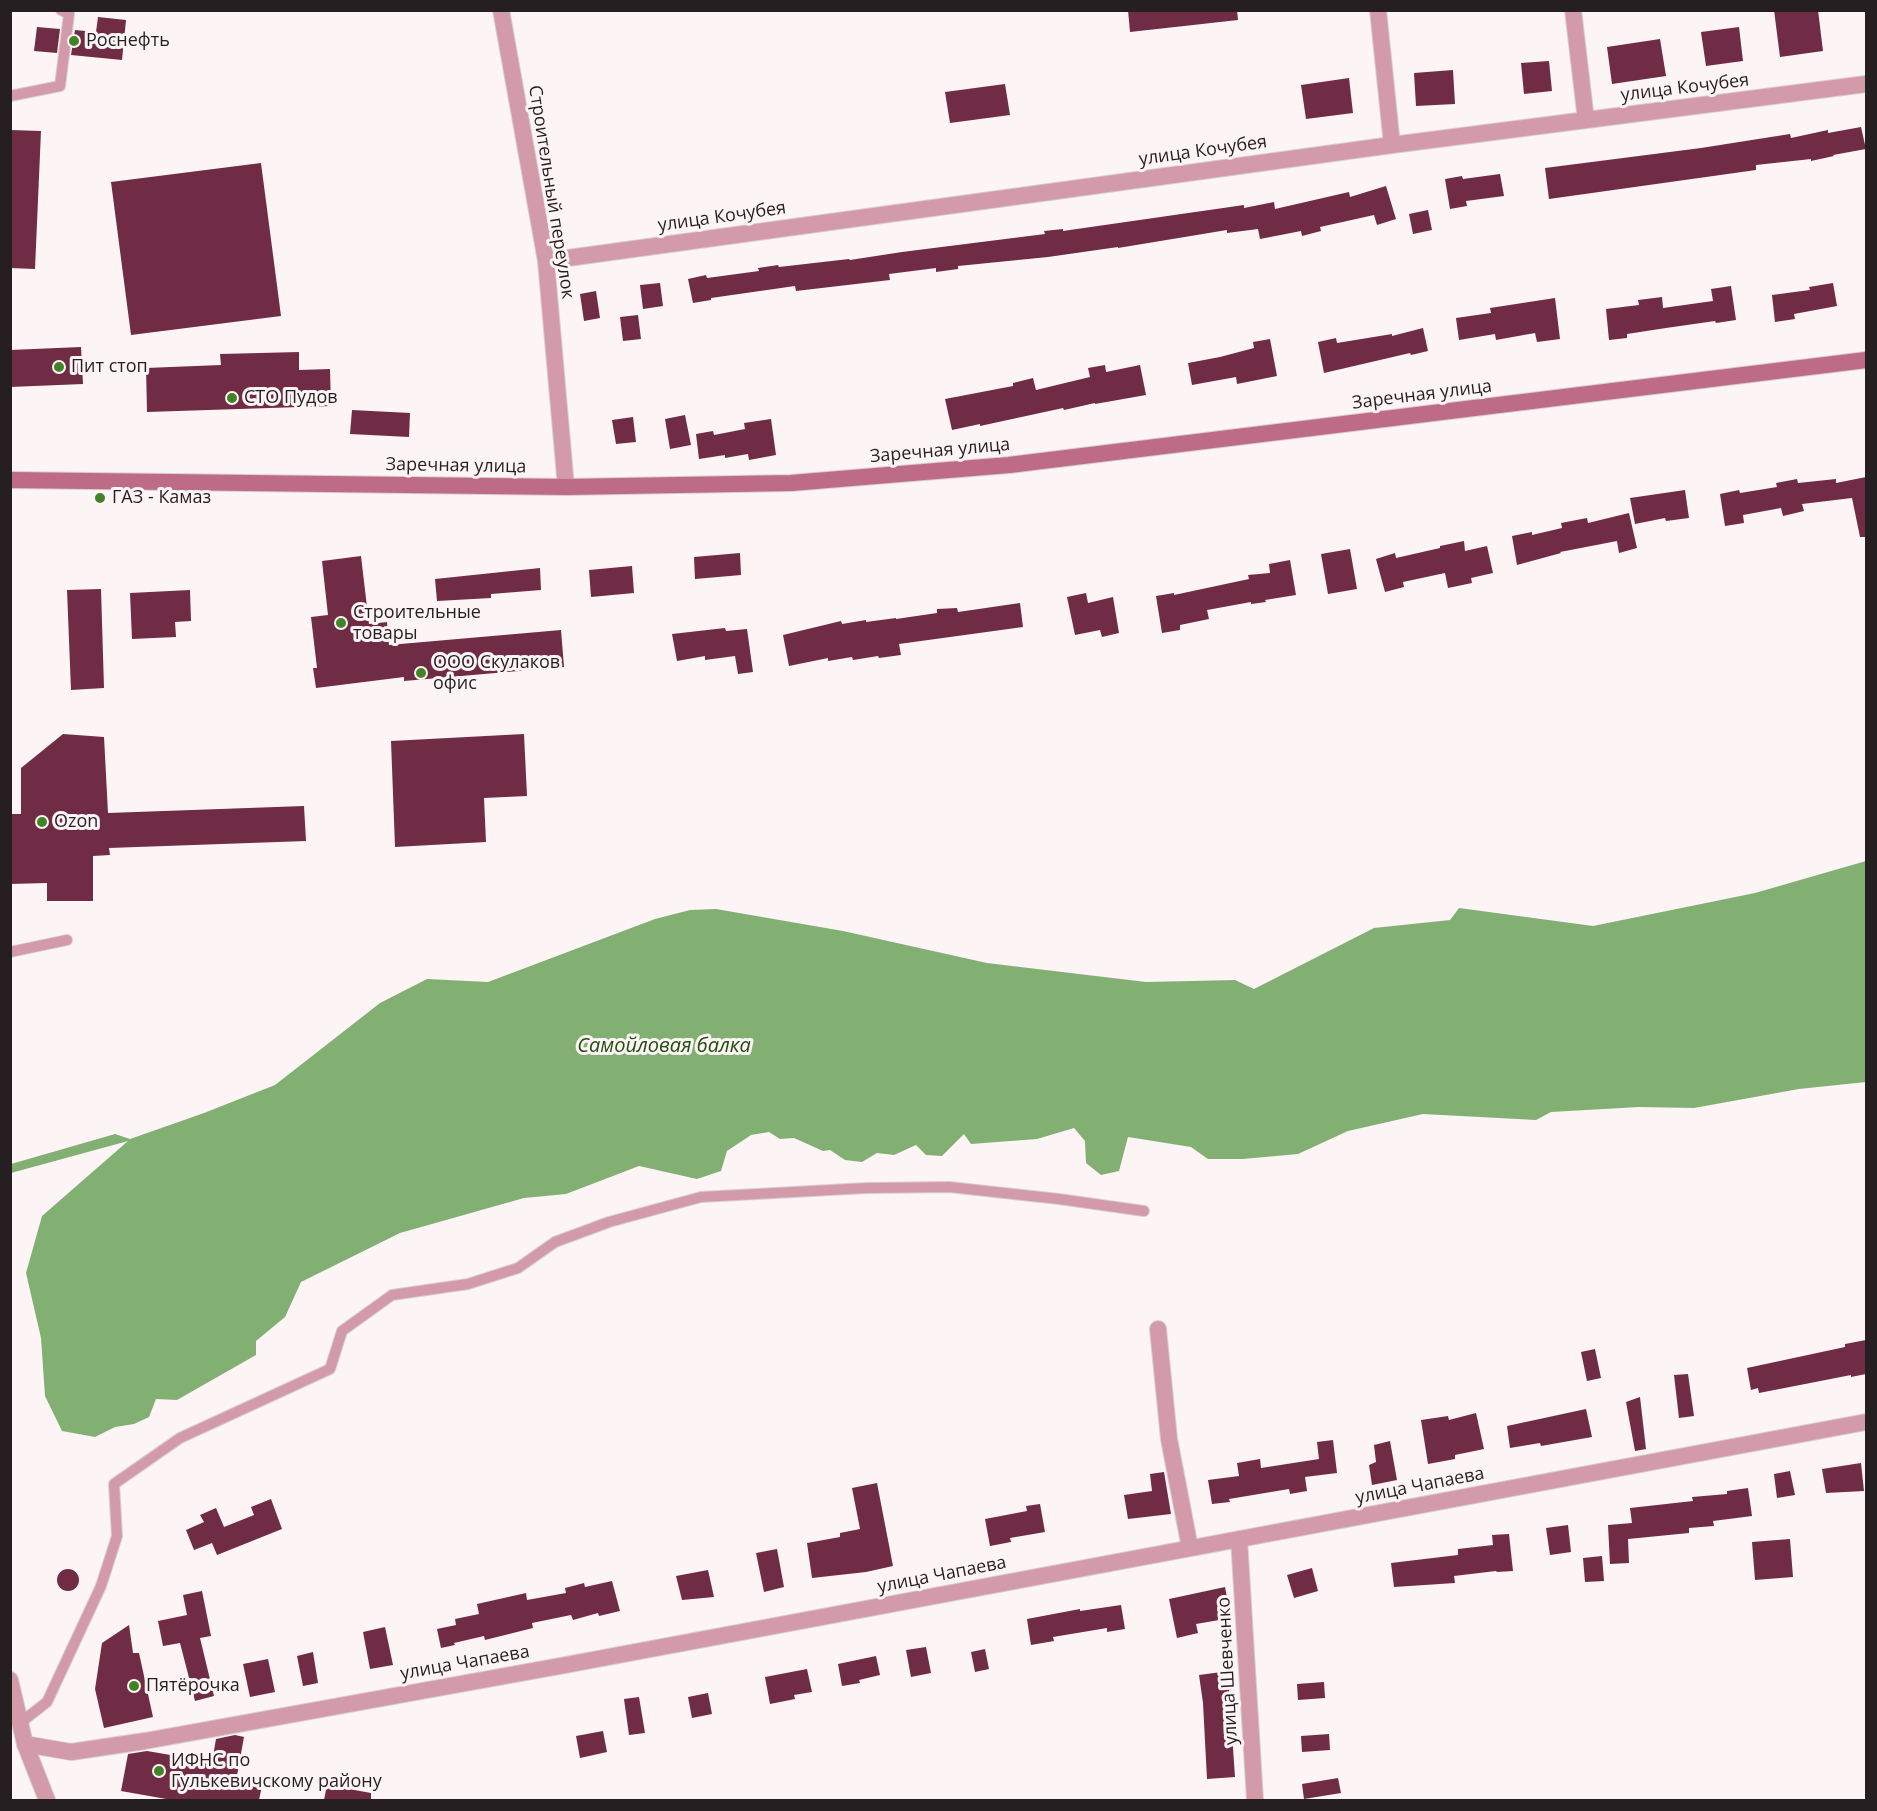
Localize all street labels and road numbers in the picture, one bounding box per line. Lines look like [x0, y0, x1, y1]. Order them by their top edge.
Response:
street label: улица Кочубея [1620, 69, 1750, 107]
street label: Строительный переулок [523, 84, 579, 300]
street label: улица Кочубея [1138, 131, 1268, 171]
street label: улица Кочубея [657, 197, 787, 237]
street label: Заречная улица [1351, 376, 1493, 414]
street label: Заречная улица [869, 434, 1011, 468]
street label: Заречная улица [386, 454, 526, 478]
street label: улица Чапаева [1354, 1463, 1486, 1509]
street label: улица Чапаева [876, 1552, 1008, 1598]
street label: улица Шевченко [1213, 1596, 1243, 1746]
street label: улица Чапаева [399, 1641, 531, 1685]

